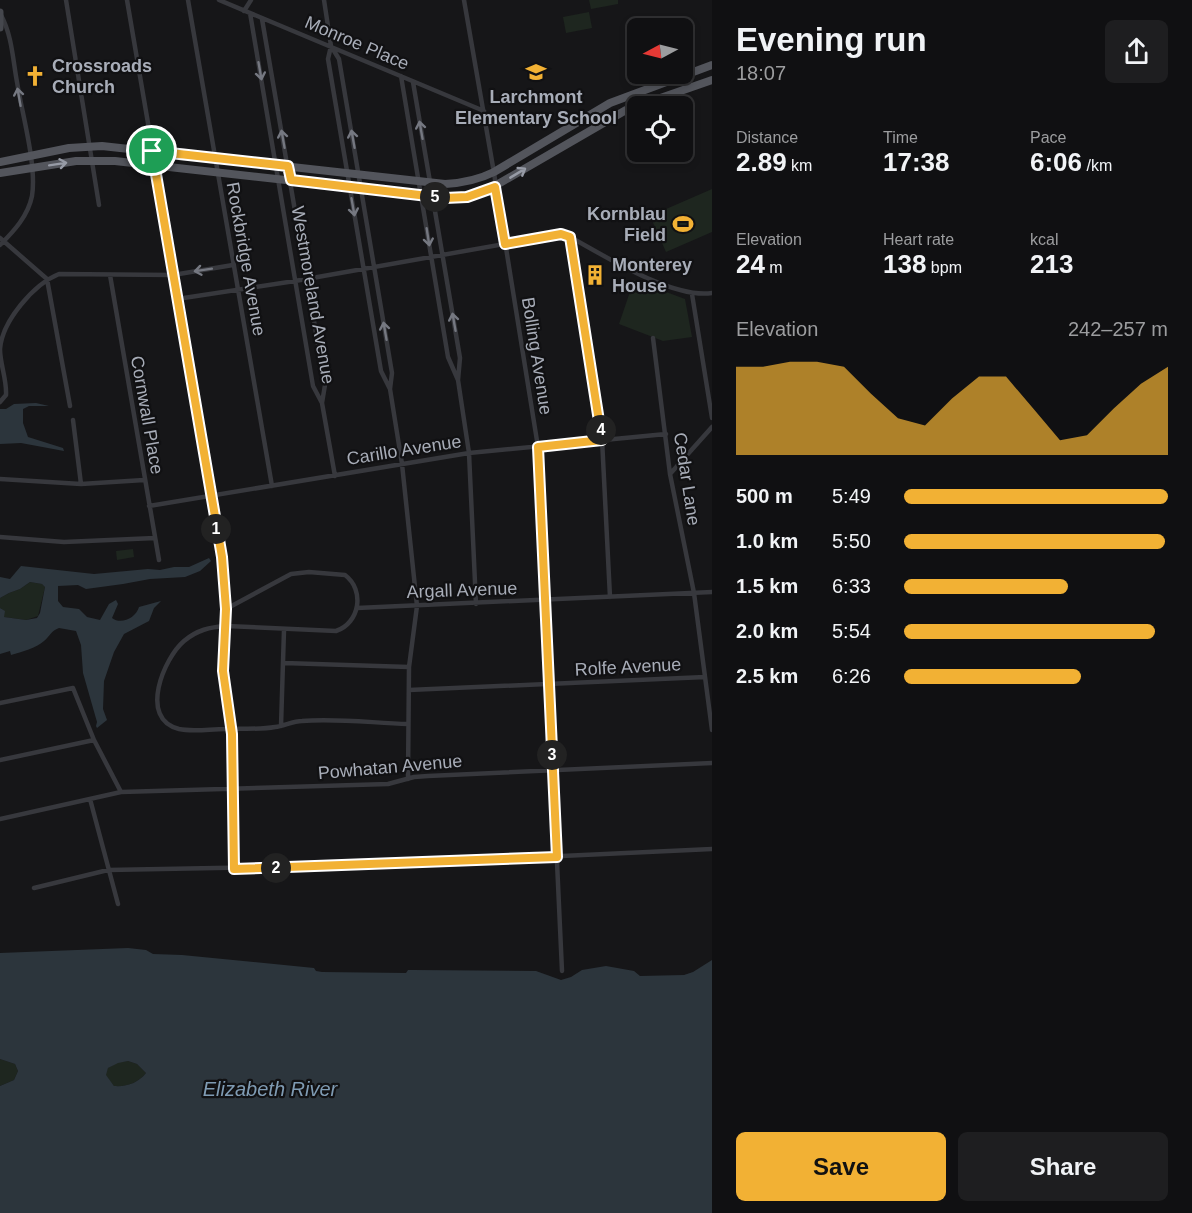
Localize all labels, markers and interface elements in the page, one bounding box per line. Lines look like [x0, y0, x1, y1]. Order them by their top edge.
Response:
street label: Monroe Place [302, 12, 412, 74]
north arrow [627, 18, 693, 84]
map controls [627, 18, 693, 162]
button: share [1105, 20, 1168, 83]
text: Evening run [736, 21, 927, 58]
place label: Crossroads Church [52, 56, 152, 97]
school or university icon: Larchmont Elementary School [524, 60, 548, 84]
one-way arrow [255, 61, 266, 81]
text: 18:07 [736, 62, 786, 84]
church icon: Crossroads Church [23, 64, 47, 88]
place label: Larchmont Elementary School [455, 87, 617, 128]
one-way arrow [14, 88, 25, 107]
button: locate [627, 96, 693, 162]
one-way arrow [415, 120, 426, 140]
pin [126, 125, 177, 176]
one-way arrow [277, 129, 288, 149]
one-way arrow [347, 129, 358, 149]
text: Distance [736, 129, 798, 146]
text: Time [883, 129, 918, 146]
text: Pace [1030, 129, 1066, 146]
icon: arrive [135, 134, 168, 167]
text: 2.89 [736, 147, 787, 177]
text: 17:38 [883, 147, 950, 177]
text: 6:06 [1030, 147, 1082, 177]
text: km [787, 157, 812, 174]
text: /km [1082, 157, 1112, 174]
one-way arrow [47, 158, 67, 169]
one-way arrow [509, 167, 526, 179]
street label: Rockbridge Avenue [223, 181, 269, 337]
pin: 5 [420, 182, 450, 212]
text: 5 [431, 188, 439, 205]
one-way arrow [348, 197, 359, 217]
street label: Westmoreland Avenue [287, 204, 339, 386]
place label: Kornblau Field [587, 204, 666, 245]
sports icon: Kornblau Field [671, 212, 695, 236]
one-way arrow [423, 227, 434, 246]
text: Elevation [736, 231, 802, 248]
text: Heart rate [883, 231, 954, 248]
text: kcal [1030, 231, 1058, 248]
text: 24 [736, 249, 765, 279]
text: 138 [883, 249, 926, 279]
text: 213 [1030, 249, 1073, 279]
place label: Monterey House [612, 255, 692, 296]
text: m [765, 259, 783, 276]
text: bpm [926, 259, 962, 276]
building icon: Monterey House [583, 263, 607, 287]
one-way arrow [194, 265, 213, 276]
street label: Bolling Avenue [518, 296, 556, 416]
one-way arrow [448, 313, 459, 332]
text: Elevation [736, 318, 818, 340]
text: 242–257 m [1068, 318, 1168, 340]
one-way arrow [380, 322, 391, 341]
street label: Cornwall Place [127, 354, 167, 476]
pin: 4 [586, 415, 616, 445]
text: 4 [597, 421, 605, 438]
street label: Carillo Avenue [345, 431, 463, 469]
street label: Cedar Lane [670, 431, 704, 527]
text: 500 m [736, 485, 793, 507]
text: 5:49 [832, 485, 871, 507]
pin: 1 [201, 514, 231, 544]
text: 1 [212, 520, 220, 537]
text: 1.0 km [736, 530, 798, 552]
text: 5:50 [832, 530, 871, 552]
text: 1.5 km [736, 575, 798, 597]
text: 6:33 [832, 575, 871, 597]
street label: Argall Avenue [406, 578, 518, 602]
text: 2.0 km [736, 620, 798, 642]
text: 5:54 [832, 620, 871, 642]
street label: Rolfe Avenue [574, 654, 682, 680]
text: 2.5 km [736, 665, 798, 687]
text: 6:26 [832, 665, 871, 687]
pin: 3 [537, 740, 567, 770]
text: 3 [548, 746, 556, 763]
street label: Powhatan Avenue [317, 751, 463, 783]
pin: 2 [261, 853, 291, 883]
text: 2 [272, 859, 280, 876]
water label: Elizabeth River [203, 1078, 339, 1100]
button: Save [736, 1132, 946, 1201]
button: Share [958, 1132, 1168, 1201]

